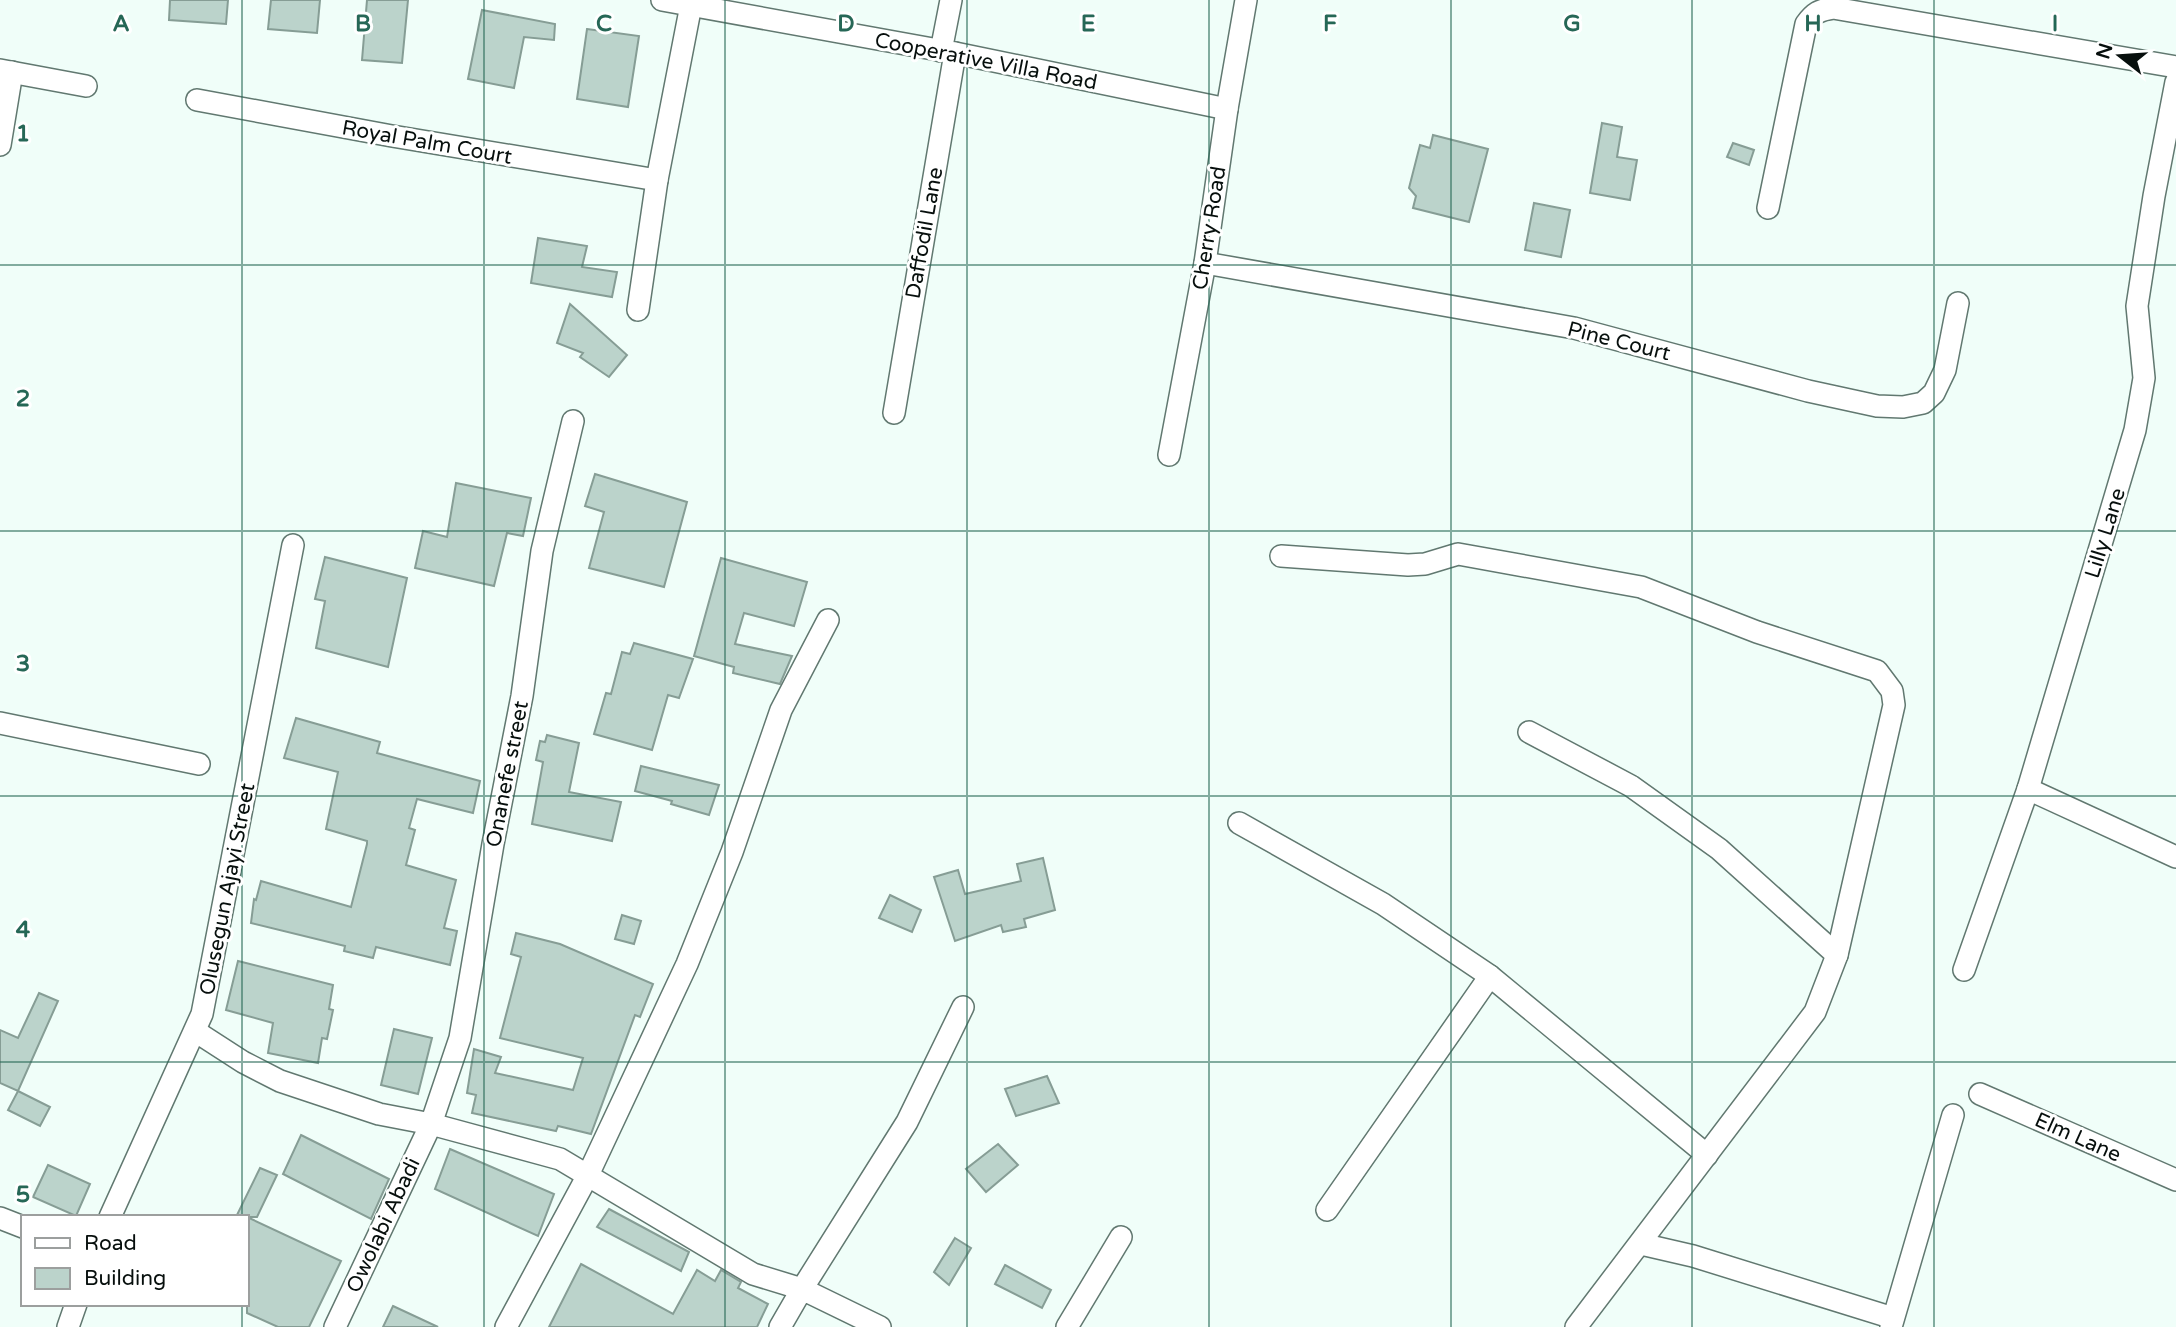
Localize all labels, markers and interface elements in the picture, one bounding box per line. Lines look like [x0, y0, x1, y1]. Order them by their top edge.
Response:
text: A [112, 10, 130, 38]
text: B [355, 10, 371, 38]
text: C [596, 10, 612, 38]
text: D [837, 10, 855, 38]
text: E [1081, 10, 1095, 38]
text: F [1323, 10, 1337, 38]
text: G [1563, 10, 1581, 38]
text: H [1804, 10, 1822, 38]
text: I [2052, 10, 2058, 38]
north arrow [2085, 21, 2155, 91]
street label: Cooperative Villa Road [872, 28, 1099, 95]
text: N [2092, 41, 2117, 62]
street label: Royal Palm Court [340, 115, 514, 170]
text: 1 [16, 120, 30, 148]
street label: Cherry Road [1187, 164, 1232, 292]
street label: Daffodil Lane [901, 165, 948, 301]
street label: Pine Court [1565, 317, 1673, 366]
text: 2 [16, 385, 30, 413]
street label: Lilly Lane [2080, 485, 2131, 581]
text: 3 [16, 650, 30, 678]
street label: Onanefe street [481, 699, 534, 849]
street label: Olusegun Ajayi Street [195, 781, 260, 997]
text: 4 [16, 916, 31, 944]
street label: Elm Lane [2031, 1107, 2125, 1168]
street label: Owolabi Abadi [341, 1154, 426, 1297]
text: 5 [16, 1181, 30, 1209]
legend [21, 1215, 248, 1306]
text: Road [84, 1231, 137, 1256]
text: Building [84, 1266, 166, 1291]

